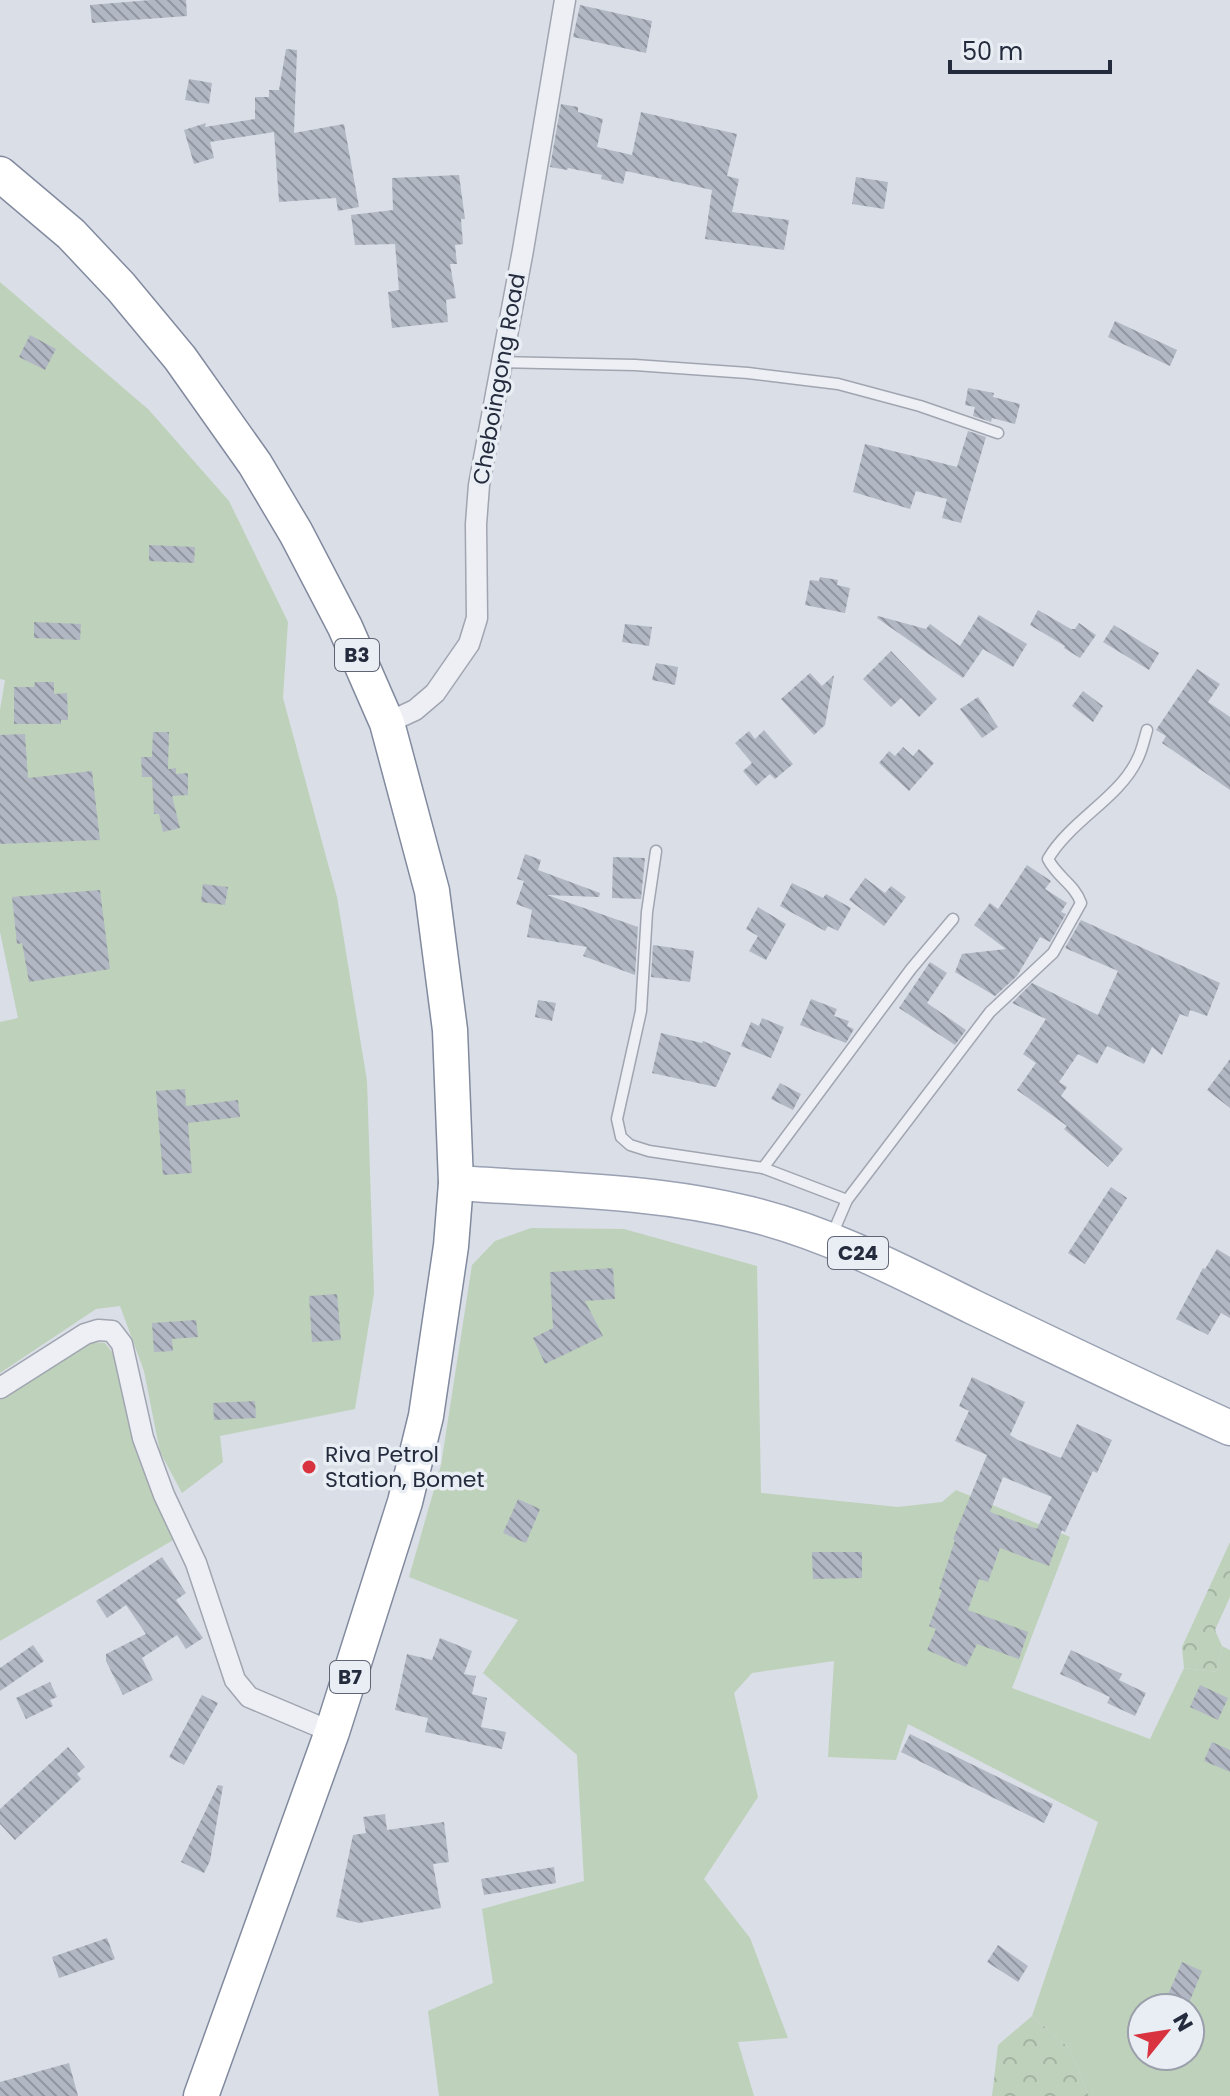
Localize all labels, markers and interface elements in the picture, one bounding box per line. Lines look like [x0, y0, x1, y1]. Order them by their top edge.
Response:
scale bar [950, 24, 1110, 74]
text: 50 m [962, 35, 1023, 68]
street label: Cheboingong Road [465, 271, 533, 487]
road number: B3 [335, 639, 379, 671]
road number: C24 [828, 1237, 888, 1269]
place label: Riva Petrol Station, Bomet [325, 1439, 484, 1495]
marker: Riva Petrol Station, Bomet [300, 1458, 318, 1476]
road number: B7 [330, 1661, 370, 1693]
north arrow [1126, 1992, 1206, 2072]
text: N [1165, 2007, 1200, 2037]

